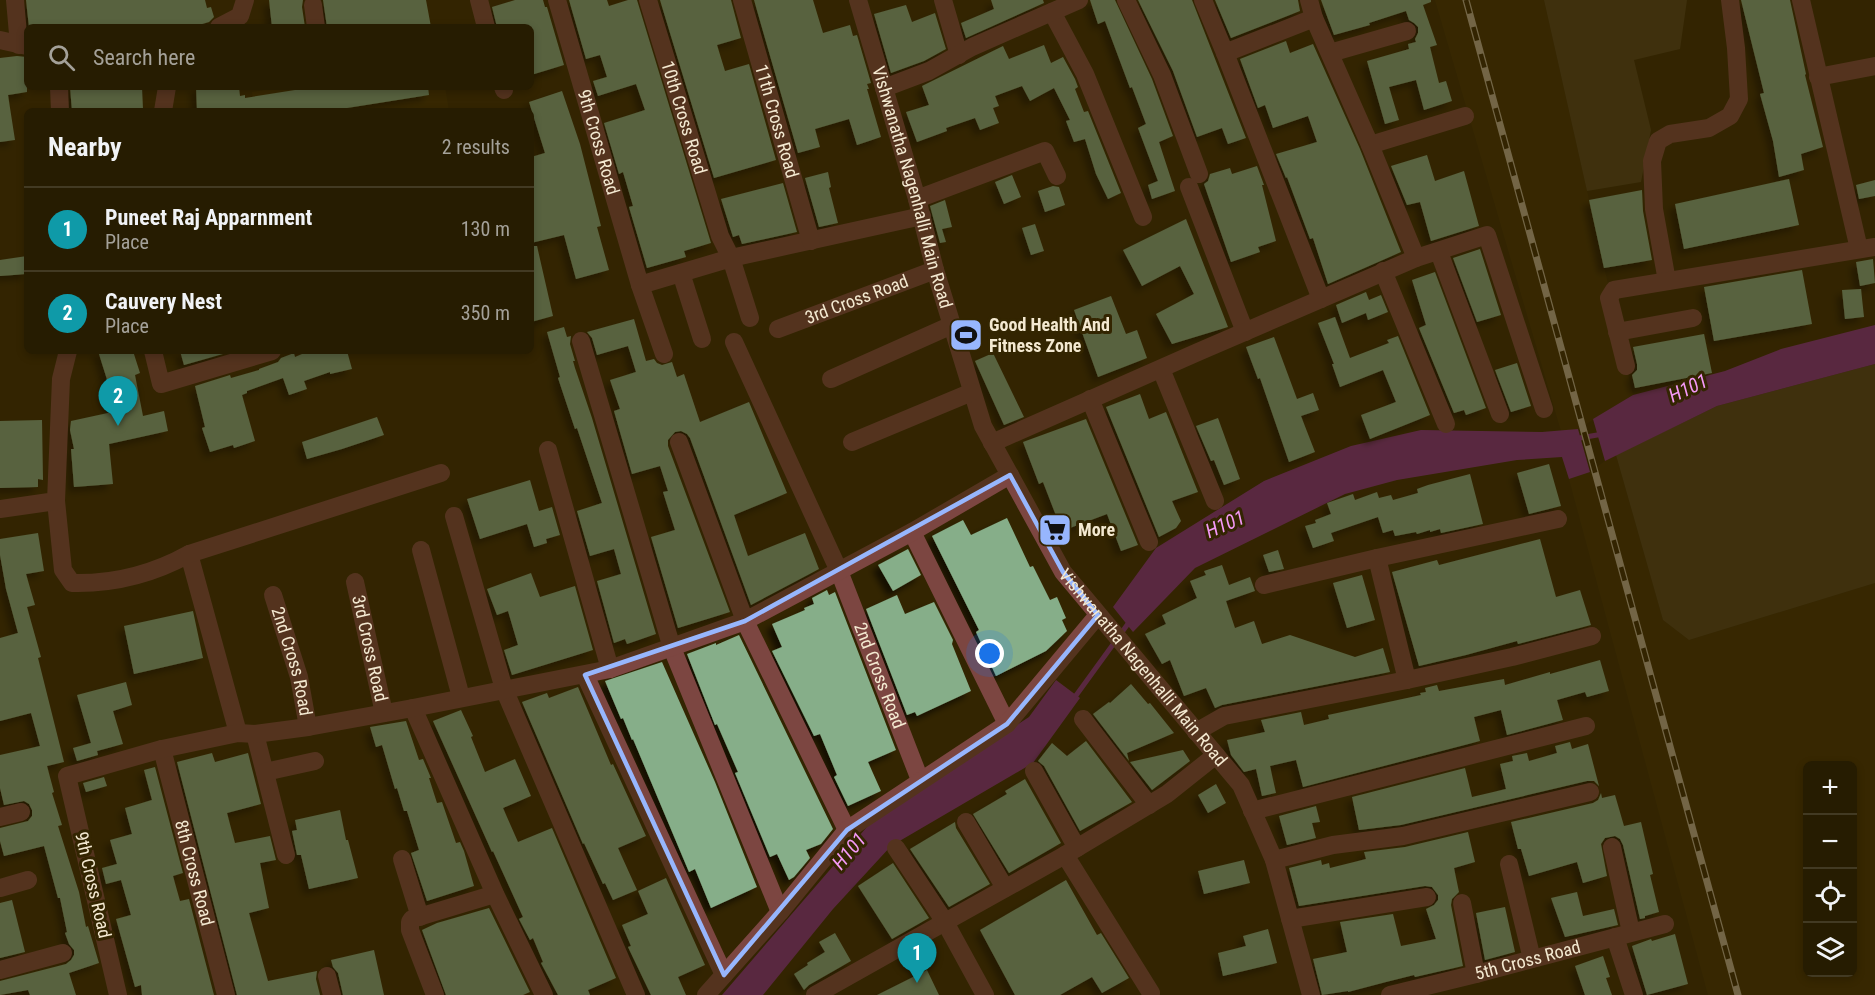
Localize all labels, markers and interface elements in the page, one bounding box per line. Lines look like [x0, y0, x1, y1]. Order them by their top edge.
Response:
search box [24, 24, 534, 90]
icon: search [45, 41, 78, 74]
text: Search here [93, 45, 195, 70]
street label: 10th Cross Road [657, 58, 712, 177]
street label: 11th Cross Road [751, 62, 803, 180]
street label: Vishwanatha Nagenhalli Main Road [868, 64, 957, 311]
street label: 9th Cross Road [574, 87, 624, 197]
text: Nearby [48, 132, 122, 162]
text: 2 results [442, 135, 510, 159]
text: Puneet Raj Apparnment [105, 205, 312, 230]
text: 1 [62, 217, 73, 241]
text: 130 m [461, 217, 510, 241]
text: Place [105, 230, 149, 254]
street label: 3rd Cross Road [802, 270, 911, 328]
text: Cauvery Nest [105, 289, 222, 314]
text: 2 [62, 301, 73, 325]
text: 350 m [461, 301, 510, 325]
text: Place [105, 314, 149, 338]
place label: Good Health And Fitness Zone [989, 314, 1110, 356]
sports icon: Good Health And Fitness Zone [948, 317, 984, 353]
water label: H101 [1664, 369, 1712, 407]
pin: 2 [98, 376, 138, 426]
water label: H101 [1202, 505, 1248, 543]
supermarket icon: More [1037, 512, 1073, 548]
place label: More [1078, 519, 1115, 540]
street label: Vishwanatha Nagenhalli Main Road [1055, 564, 1232, 770]
street label: 3rd Cross Road [348, 593, 392, 704]
street label: 2nd Cross Road [267, 604, 317, 717]
street label: 2nd Cross Road [850, 619, 910, 731]
your location [975, 639, 1004, 668]
map controls [1803, 761, 1857, 977]
button: + [1803, 761, 1857, 815]
button: − [1803, 815, 1857, 869]
street label: 8th Cross Road [171, 818, 219, 928]
water label: H101 [827, 828, 871, 874]
street label: 9th Cross Road [71, 830, 116, 940]
button: locate [1803, 869, 1857, 923]
button: layers [1803, 923, 1857, 977]
pin: 1 [898, 934, 936, 983]
street label: 5th Cross Road [1472, 936, 1583, 984]

